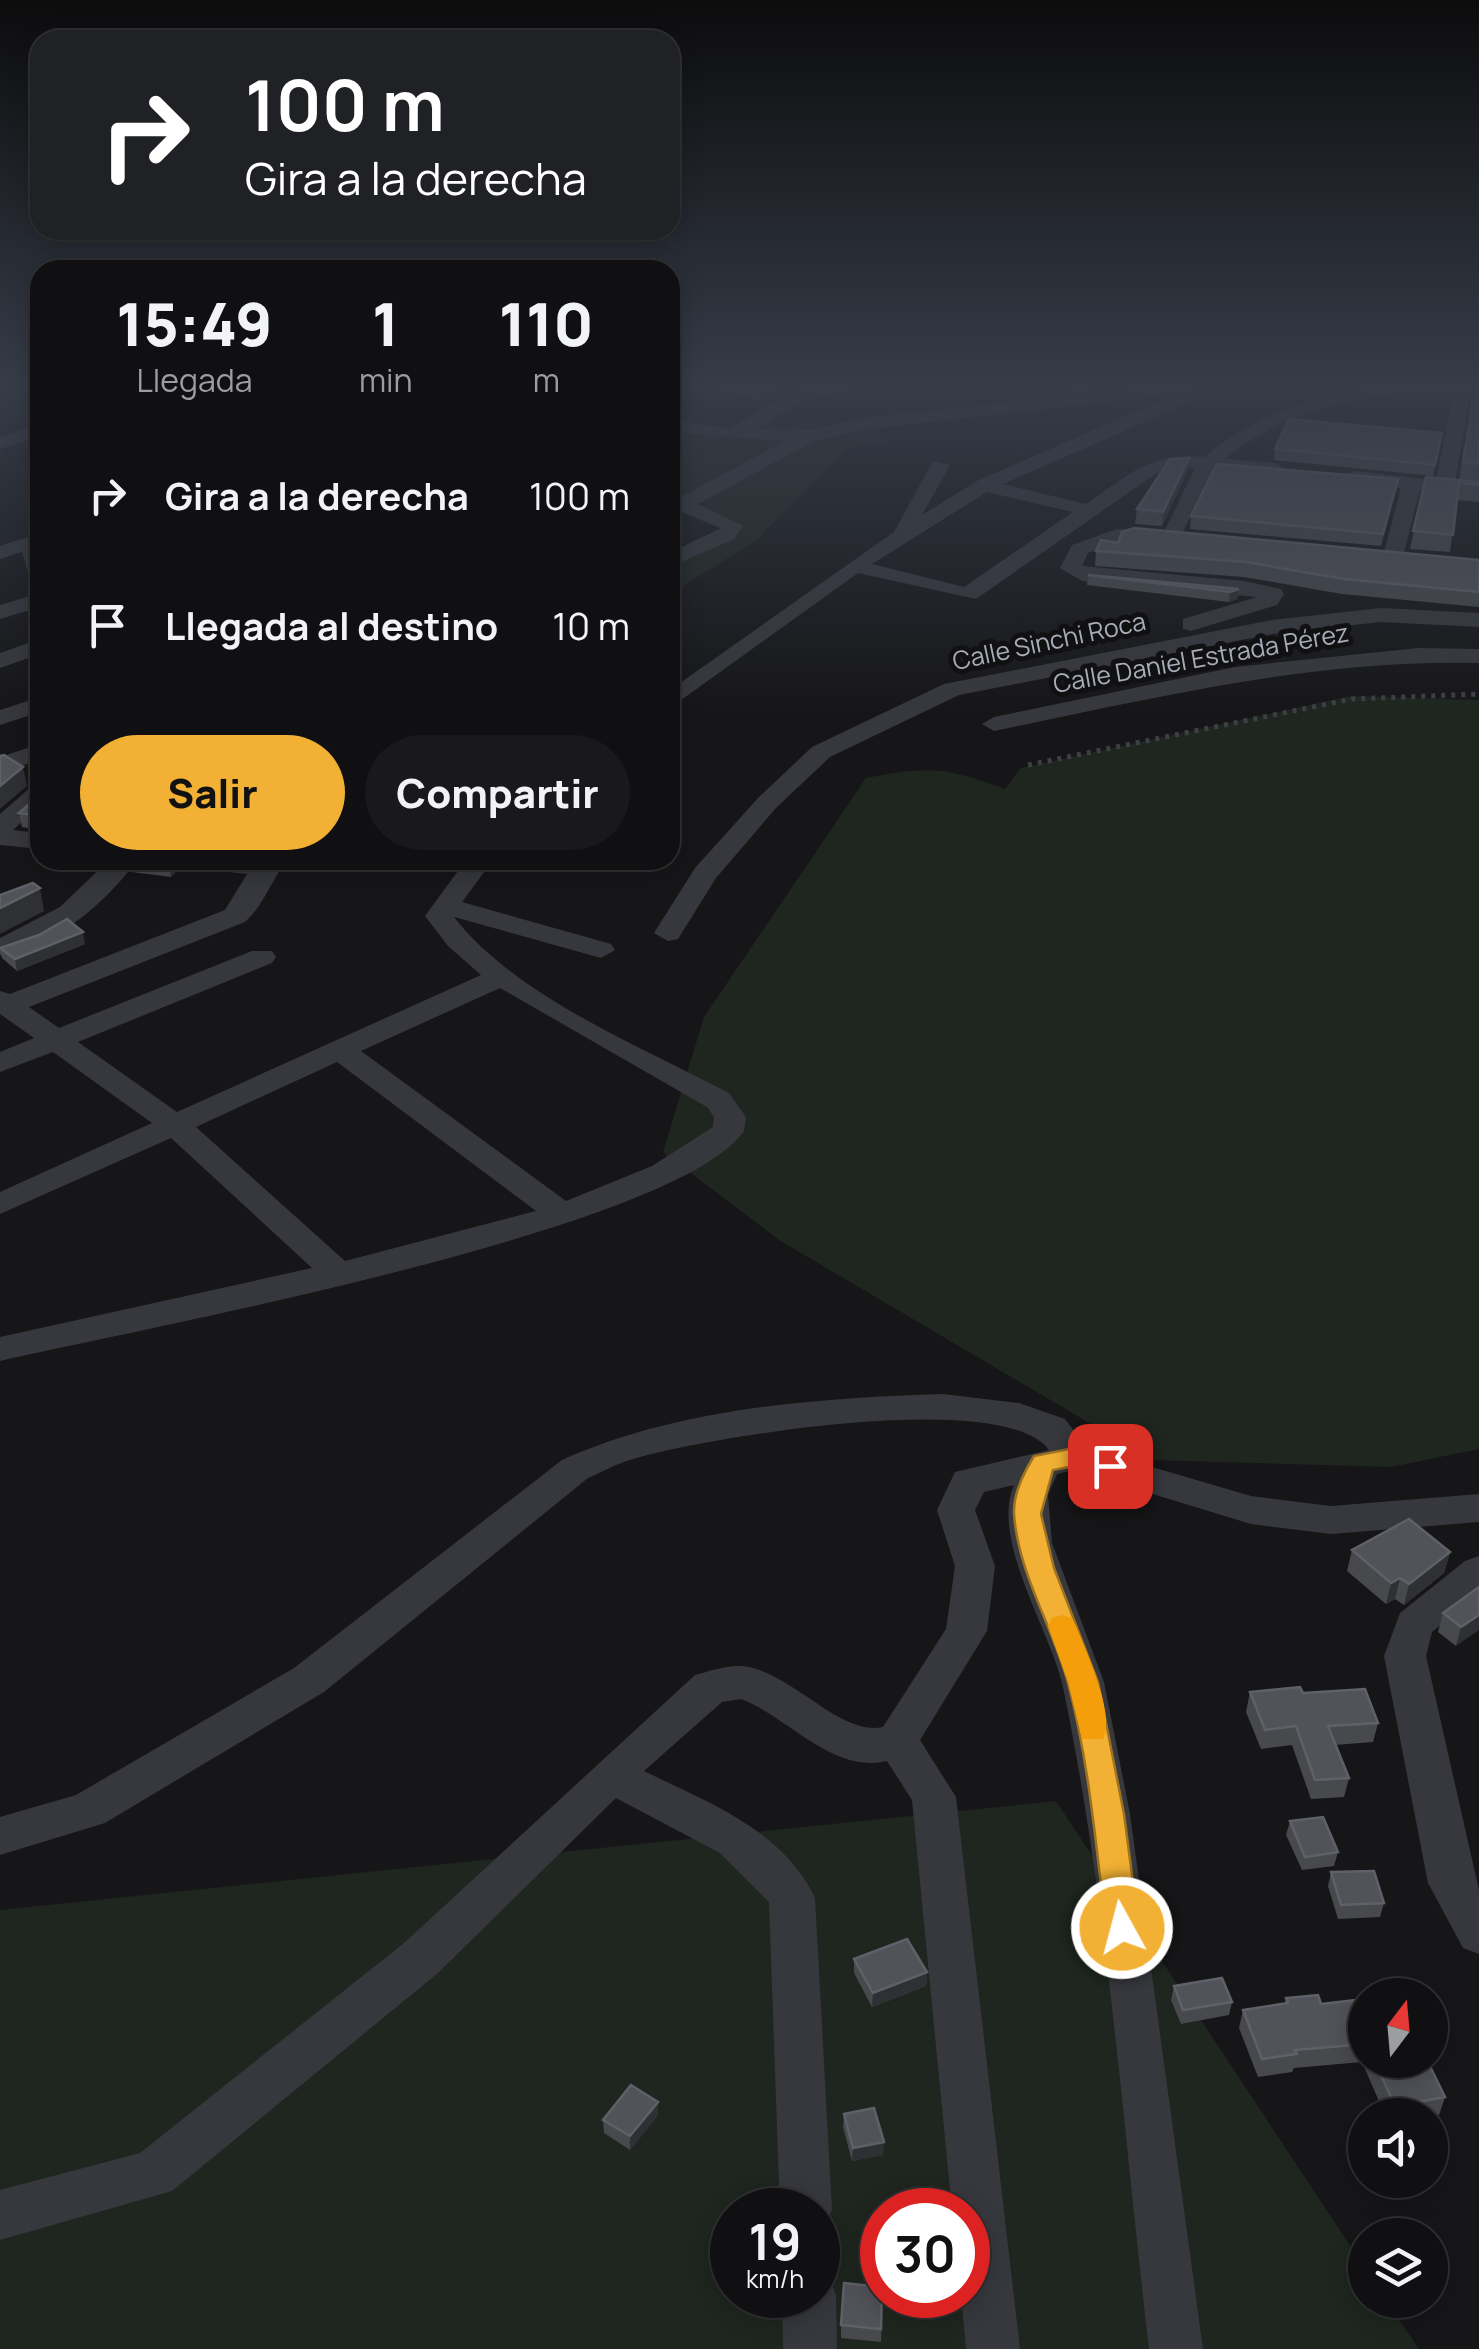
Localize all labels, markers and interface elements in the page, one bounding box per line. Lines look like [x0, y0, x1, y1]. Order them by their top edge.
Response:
text: 100 m [245, 56, 445, 152]
icon: right [80, 70, 210, 200]
text: Gira a la derecha [245, 147, 587, 209]
text: 15:49 [116, 282, 273, 364]
text: 1 [372, 282, 399, 364]
text: 110 [499, 282, 594, 364]
text: Llegada [136, 358, 252, 402]
text: min [359, 358, 413, 402]
text: m [533, 358, 560, 402]
icon: right [80, 468, 135, 523]
text: Gira a la derecha [165, 469, 469, 521]
text: 100 m [529, 469, 630, 521]
icon: arrive [80, 598, 135, 653]
text: Llegada al destino [165, 599, 498, 651]
text: 10 m [552, 599, 630, 651]
street label: Calle Sinchi Roca [949, 603, 1149, 678]
street label: Calle Daniel Estrada Pérez [1050, 614, 1352, 701]
button: Salir [80, 735, 345, 850]
button: Compartir [365, 735, 630, 850]
pin [1068, 1424, 1153, 1509]
icon: arrive [1083, 1439, 1138, 1494]
position arrow [1070, 1876, 1174, 1980]
north arrow [1348, 1978, 1448, 2078]
map controls [1348, 1978, 1448, 2318]
button: sound [1348, 2098, 1448, 2198]
speed limit sign: 30 [860, 2188, 990, 2318]
text: 19 [749, 2207, 801, 2275]
button: layers [1348, 2218, 1448, 2318]
text: km/h [746, 2261, 804, 2296]

